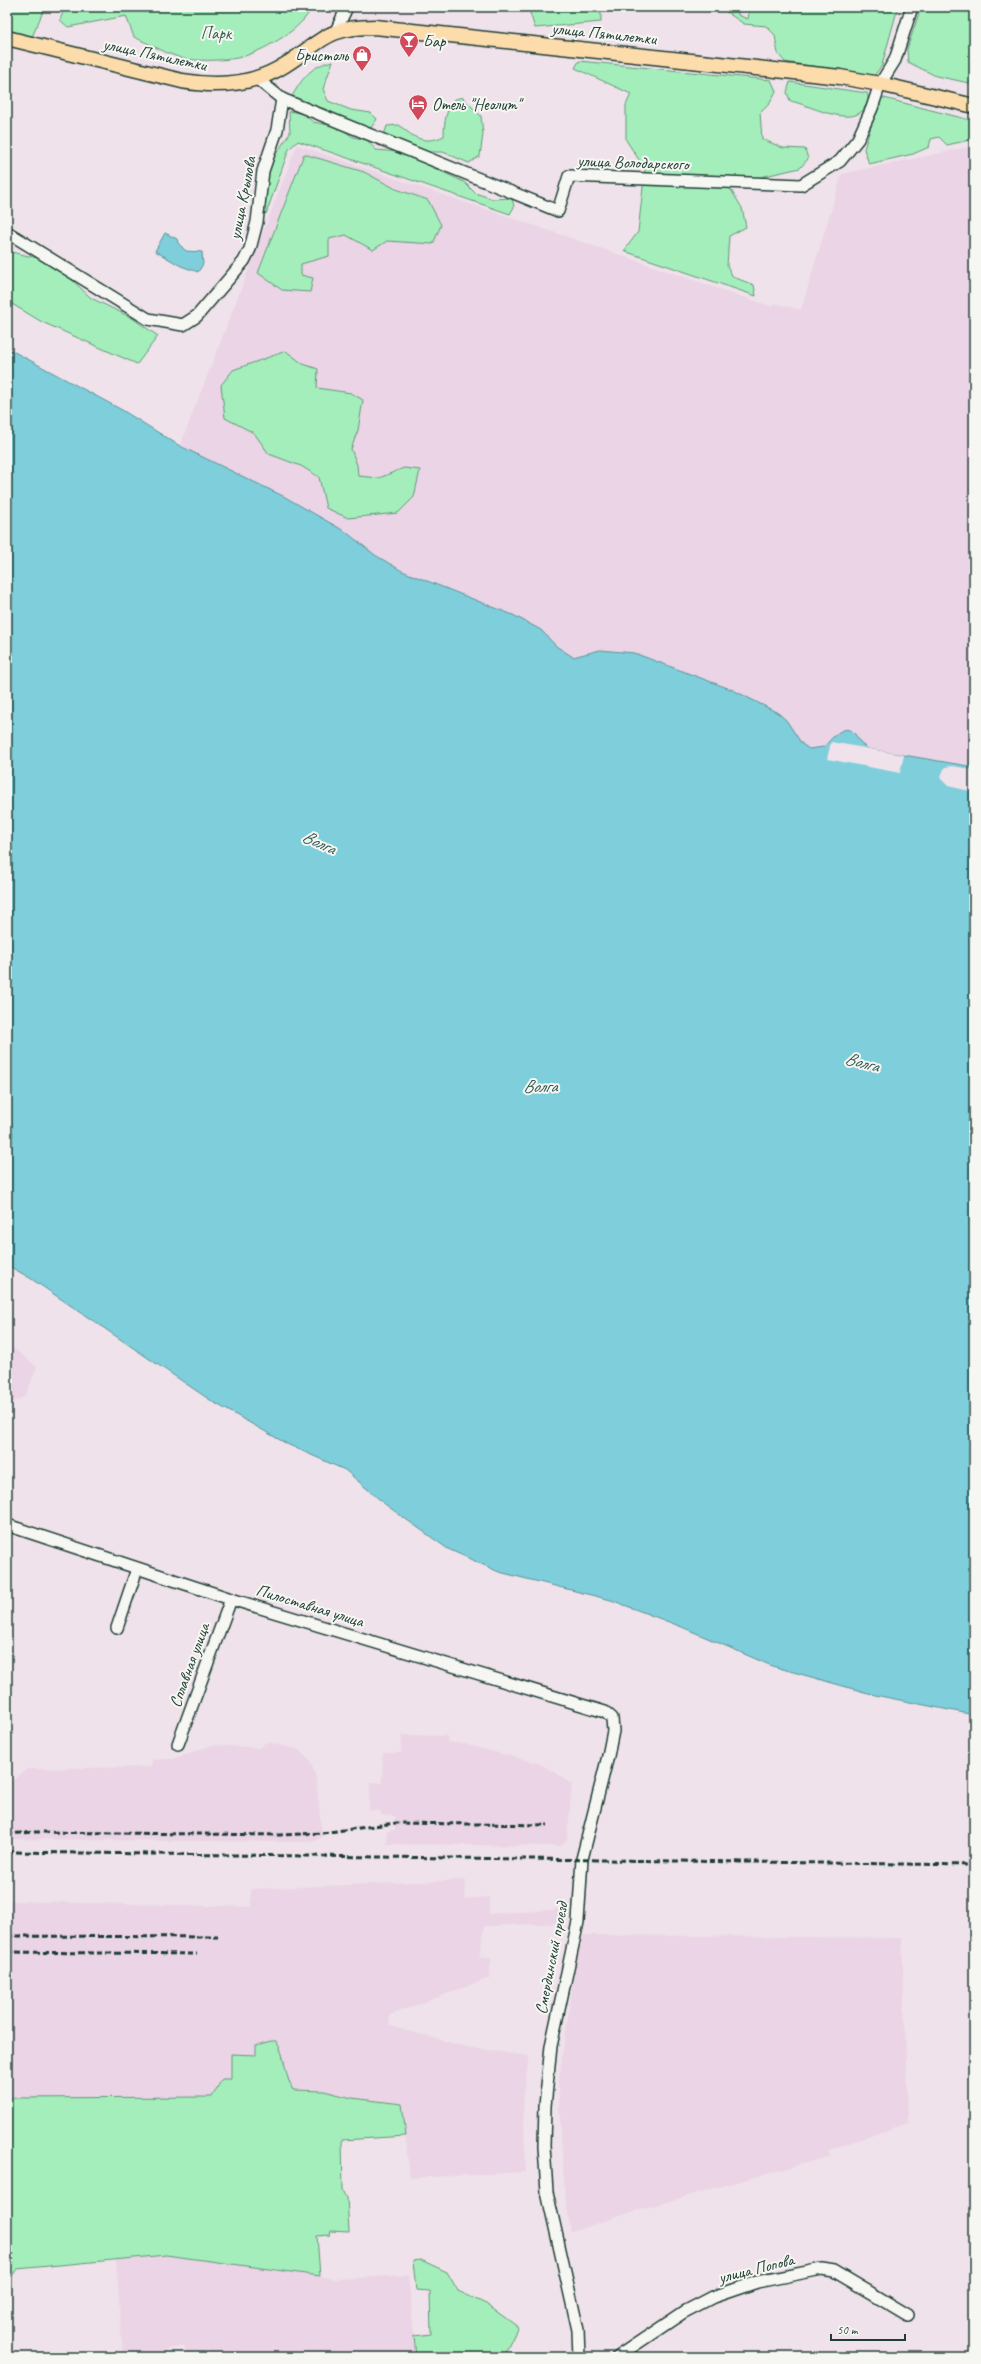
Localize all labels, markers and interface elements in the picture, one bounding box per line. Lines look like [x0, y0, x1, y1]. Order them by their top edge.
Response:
street label: улица Пятилетки [550, 17, 659, 50]
park label: Парк [201, 23, 233, 44]
bar icon: Бар [398, 30, 420, 58]
place label: Бар [423, 31, 447, 52]
street label: улица Пятилетки [100, 33, 210, 76]
shop icon: Бристоль [351, 44, 373, 72]
place label: Бристоль [295, 45, 349, 66]
hotel icon: Отель "Неолит" [407, 93, 429, 121]
place label: Отель "Неолит" [432, 94, 525, 115]
street label: улица Володарского [576, 150, 691, 175]
street label: улица Крылова [224, 154, 261, 242]
water label: Волга [299, 825, 341, 860]
water label: Волга [843, 1047, 883, 1078]
water label: Волга [523, 1075, 559, 1097]
street label: Пилоставная улица [253, 1579, 367, 1632]
street label: Сплавная улица [165, 1618, 215, 1710]
street label: Смердинский проезд [530, 1898, 573, 2016]
street label: улица Попова [715, 2248, 798, 2288]
scale bar [831, 2316, 905, 2342]
text: 50 m [837, 2322, 859, 2338]

